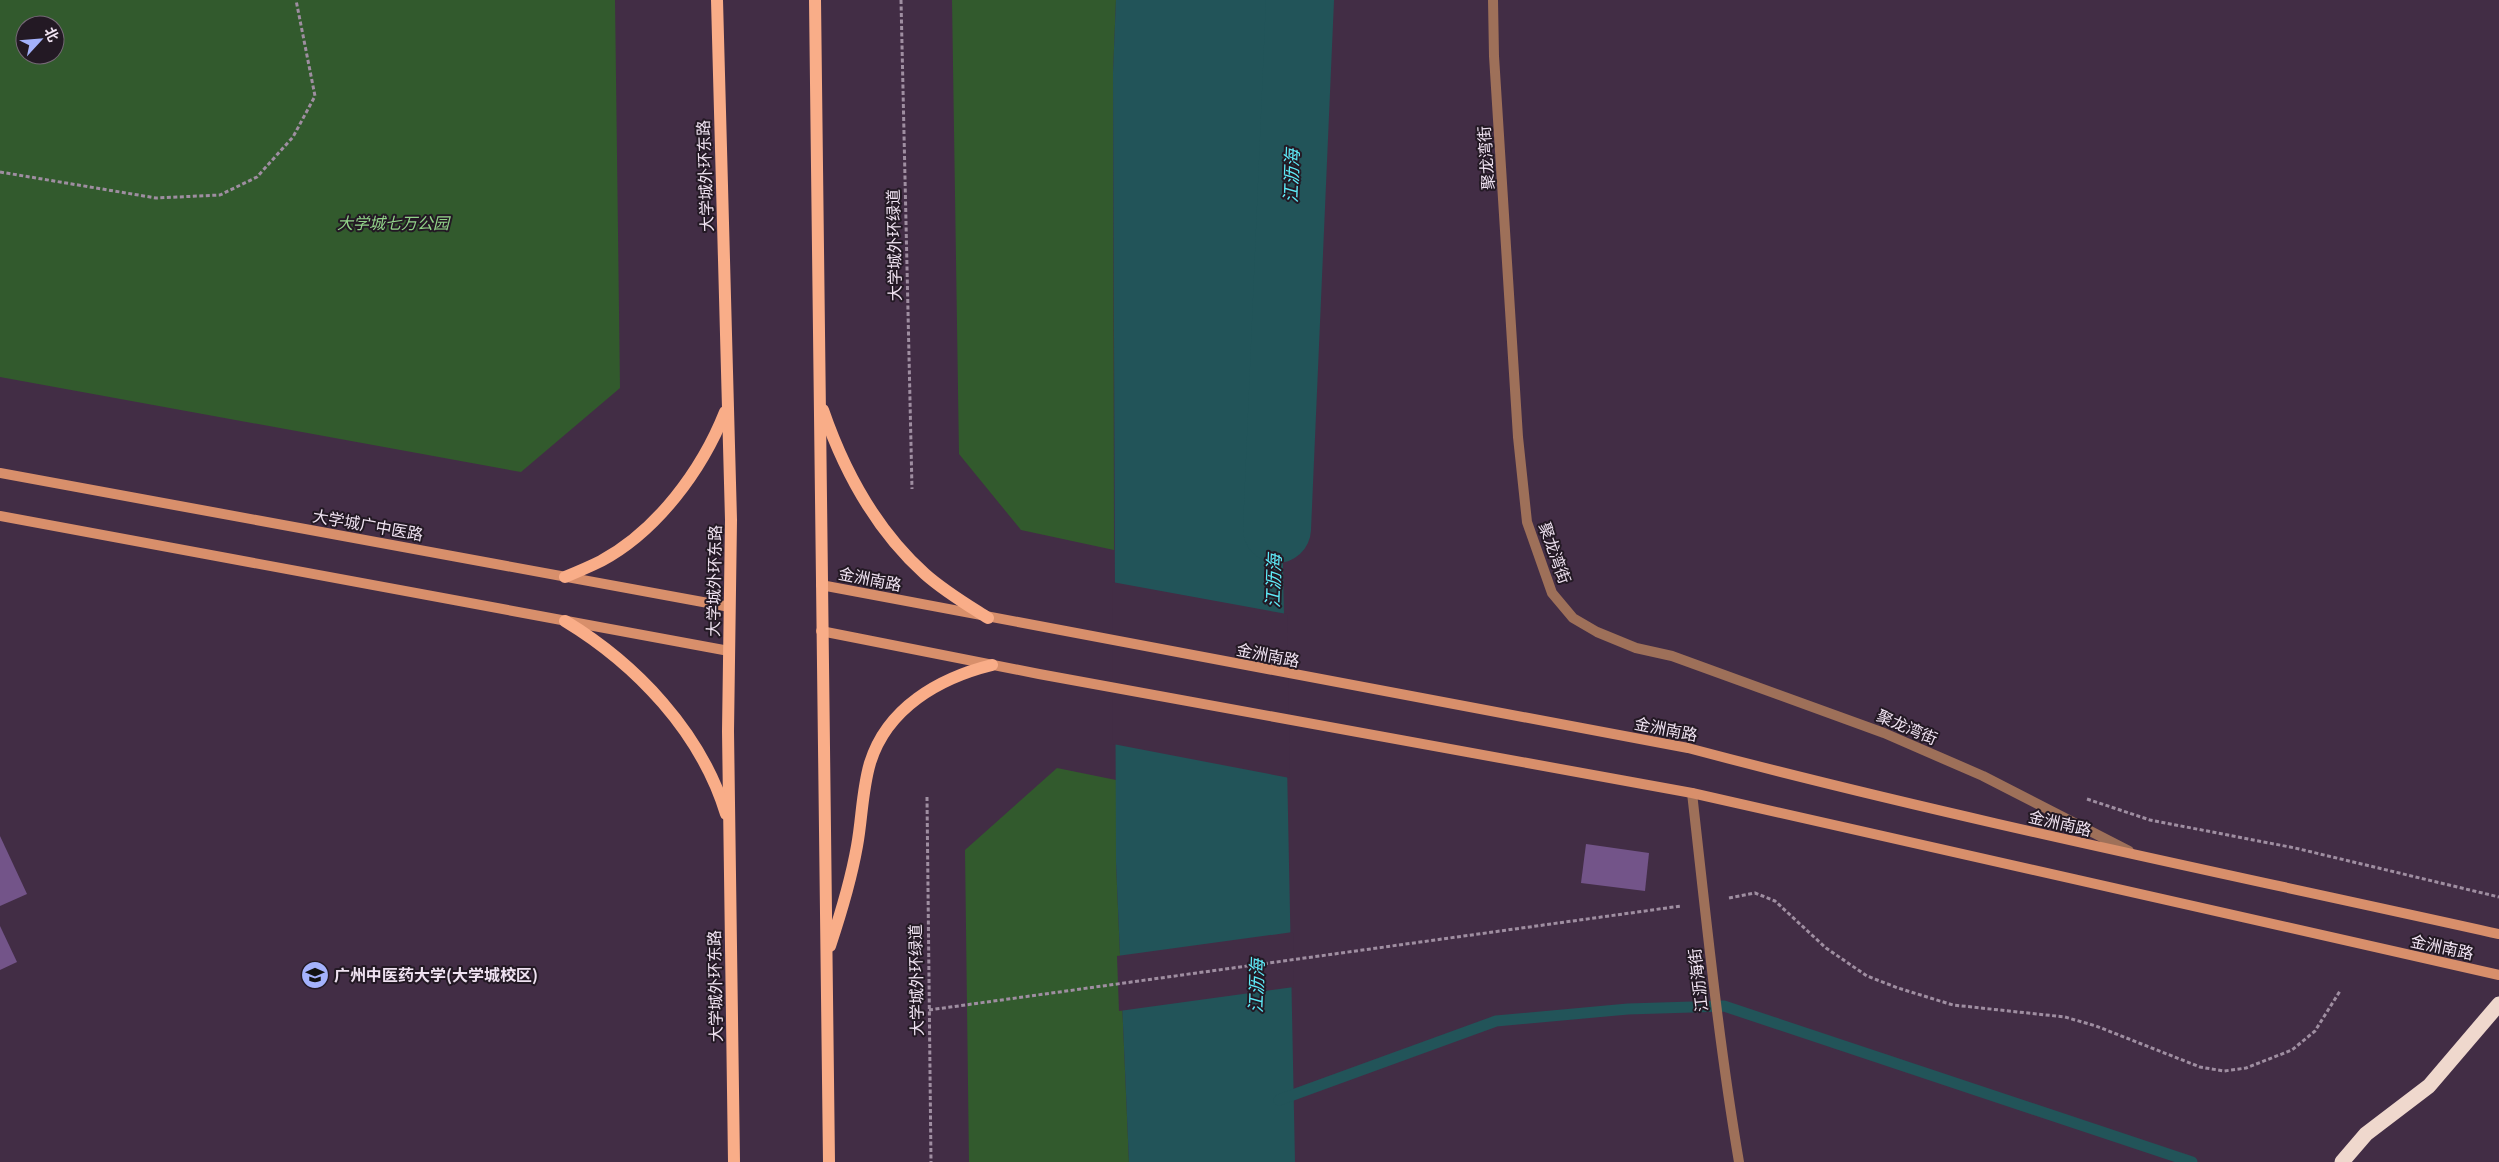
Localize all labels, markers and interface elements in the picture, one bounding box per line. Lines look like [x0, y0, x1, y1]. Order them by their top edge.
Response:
north arrow [15, 15, 65, 65]
text: 北 [41, 23, 65, 45]
street label: 大学城外环东路 [690, 120, 718, 232]
street label: 聚龙湾街 [1471, 125, 1499, 191]
water label: 江沥海 [1276, 145, 1304, 203]
street label: 大学城外环绿道 [880, 189, 906, 301]
park label: 大学城七万公园 [337, 210, 451, 234]
street label: 大学城广中医路 [311, 502, 425, 546]
street label: 聚龙湾街 [1534, 518, 1578, 587]
street label: 大学城外环东路 [700, 525, 726, 637]
water label: 江沥海 [1258, 550, 1286, 608]
street label: 金洲南路 [836, 560, 904, 596]
street label: 金洲南路 [1234, 636, 1302, 672]
street label: 聚龙湾街 [1873, 703, 1942, 750]
street label: 金洲南路 [1632, 710, 1700, 746]
street label: 金洲南路 [2026, 803, 2094, 841]
street label: 大学城外环绿道 [902, 924, 928, 1036]
street label: 金洲南路 [2408, 928, 2476, 964]
street label: 大学城外环东路 [701, 930, 727, 1042]
street label: 江沥海街 [1681, 947, 1713, 1013]
water label: 江沥海 [1241, 955, 1269, 1013]
school or university icon: 广州中医药大学(大学城校区) [300, 960, 330, 990]
place label: 广州中医药大学(大学城校区) [334, 962, 538, 986]

